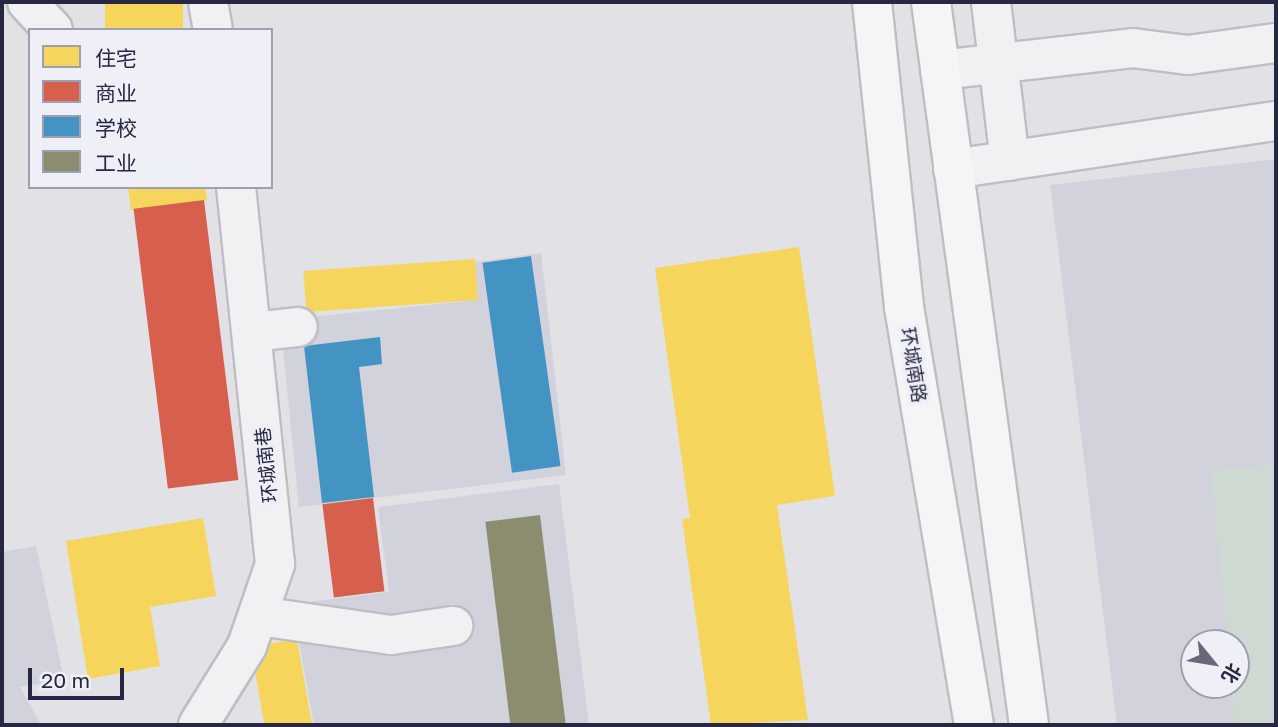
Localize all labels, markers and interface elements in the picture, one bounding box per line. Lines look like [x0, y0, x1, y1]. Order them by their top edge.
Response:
legend [28, 28, 273, 189]
text: 住宅 [95, 45, 137, 71]
text: 商业 [95, 80, 137, 106]
text: 学校 [95, 115, 137, 141]
text: 工业 [95, 150, 137, 176]
street label: 环城南路 [897, 326, 931, 404]
street label: 环城南巷 [251, 426, 281, 504]
north arrow [1180, 629, 1250, 699]
scale bar [32, 654, 128, 698]
text: 北 [1217, 660, 1247, 688]
text: 20 m [41, 667, 90, 693]

